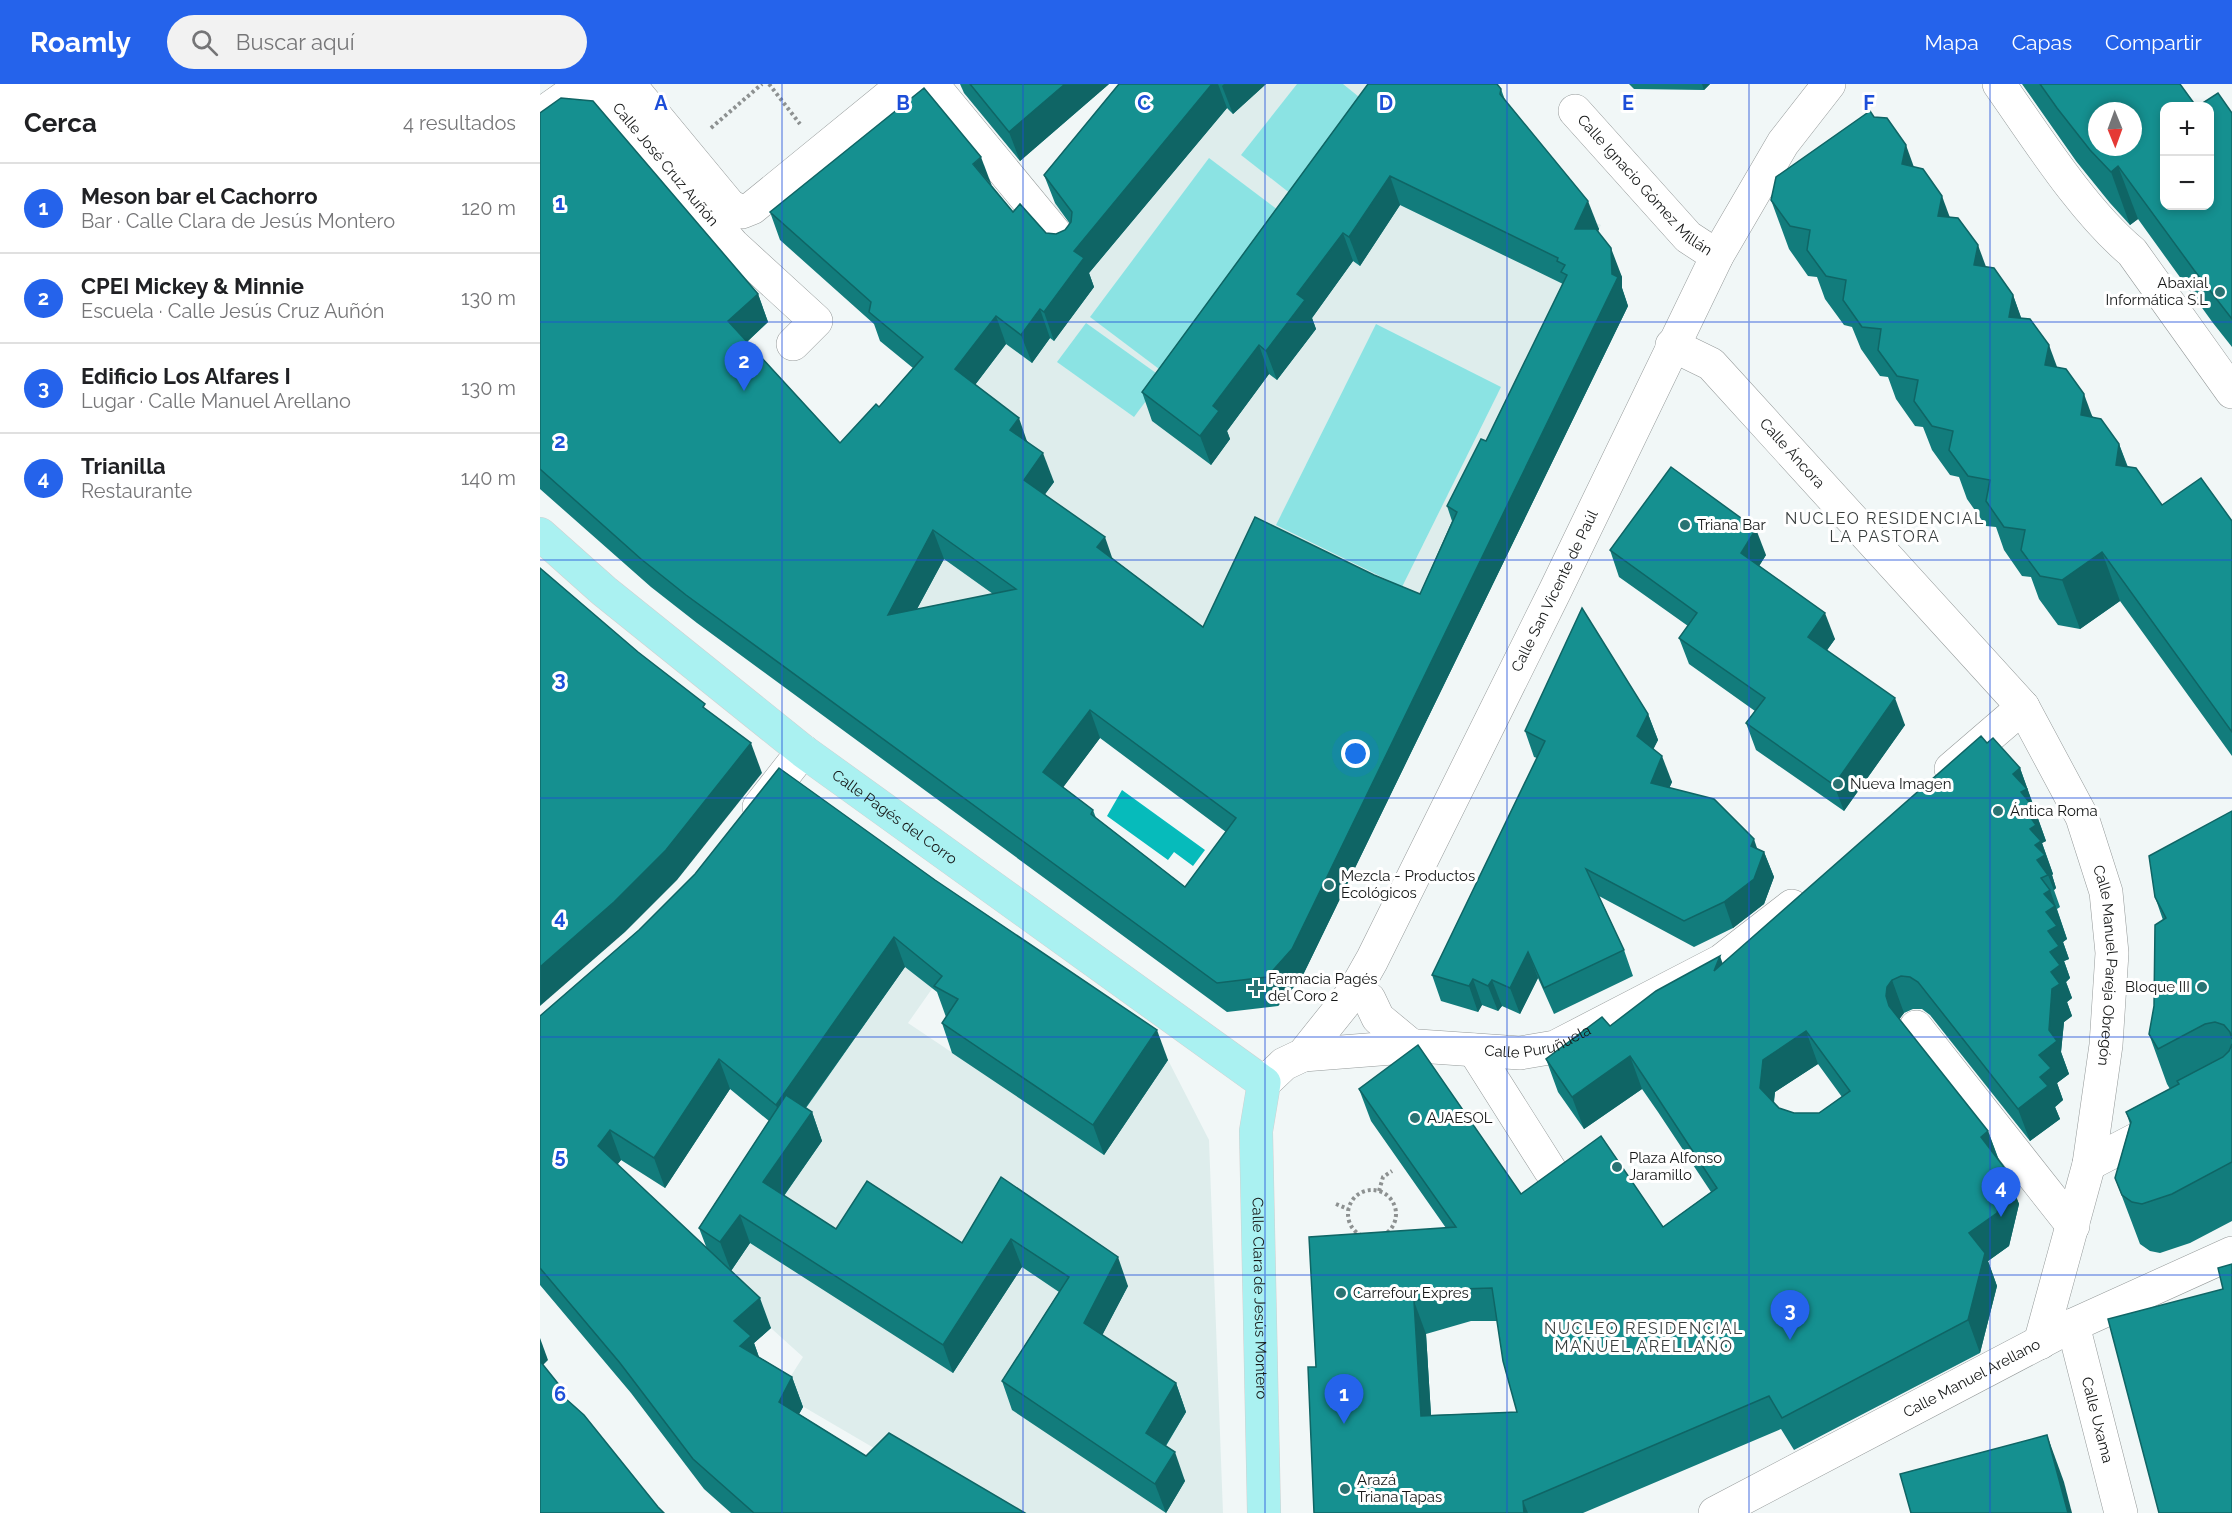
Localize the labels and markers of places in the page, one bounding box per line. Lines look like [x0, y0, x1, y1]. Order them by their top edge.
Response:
place label: Abaxial Informática S.L [2106, 274, 2209, 309]
marker: Abaxial Informática S.L [2213, 285, 2227, 299]
pin: 2 [724, 342, 764, 391]
place label: Triana Bar [1697, 516, 1766, 534]
marker: Triana Bar [1678, 518, 1692, 532]
place label: Nueva Imagen [1850, 775, 1951, 793]
marker: Nueva Imagen [1831, 777, 1845, 791]
place label: Ántica Roma [2010, 802, 2098, 820]
marker: Ántica Roma [1991, 804, 2005, 818]
place label: Mezcla - Productos Ecológicos [1341, 867, 1475, 902]
marker: Mezcla - Productos Ecológicos [1322, 878, 1336, 892]
place label: Farmacia Pagés del Coro 2 [1268, 970, 1378, 1005]
place label: Bloque III [2125, 978, 2190, 996]
marker: Bloque III [2195, 980, 2209, 994]
marker: Farmacia Pagés del Coro 2 [1249, 981, 1263, 995]
place label: AJAESOL [1427, 1109, 1493, 1127]
marker: AJAESOL [1408, 1111, 1422, 1125]
place label: Plaza Alfonso Jaramillo [1629, 1149, 1722, 1184]
marker: Plaza Alfonso Jaramillo [1610, 1160, 1624, 1174]
pin: 4 [1982, 1168, 2020, 1217]
place label: Carrefour Expres [1353, 1284, 1469, 1302]
marker: Carrefour Expres [1334, 1286, 1348, 1300]
pin: 3 [1770, 1290, 1810, 1340]
pin: 1 [1324, 1374, 1364, 1424]
place label: Arazá Triana Tapas [1357, 1471, 1442, 1506]
marker: Arazá Triana Tapas [1338, 1482, 1352, 1496]

